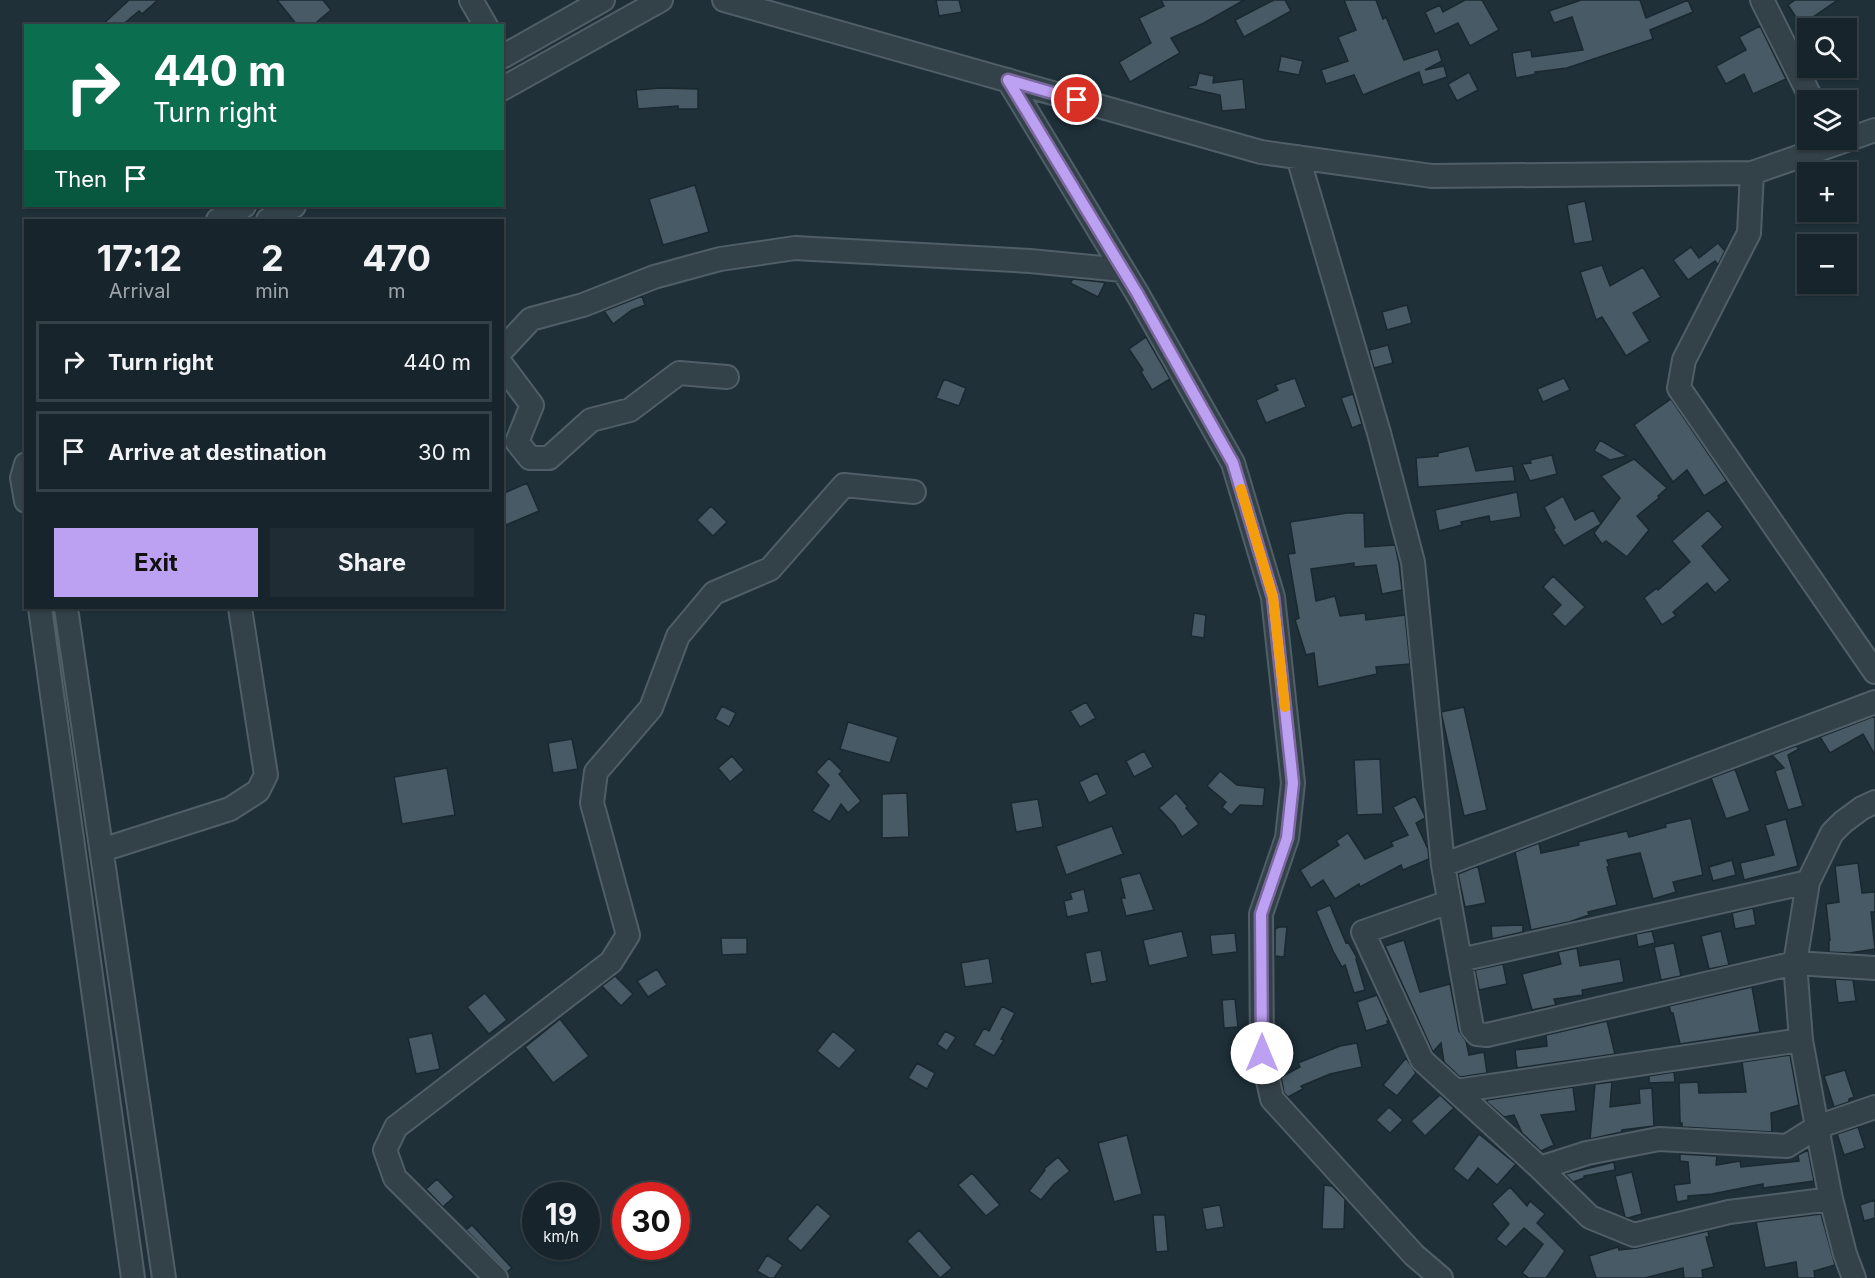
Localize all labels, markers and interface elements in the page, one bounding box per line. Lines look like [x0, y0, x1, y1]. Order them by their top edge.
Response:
map controls [1797, 18, 1857, 294]
button: search [1797, 18, 1857, 78]
text: 440 m [153, 45, 286, 96]
icon: right [54, 48, 132, 126]
pin [1051, 74, 1102, 125]
icon: arrive [1060, 83, 1093, 116]
button: layers [1797, 90, 1857, 150]
text: Turn right [153, 96, 277, 129]
icon: arrive [119, 162, 152, 195]
button: + [1797, 162, 1857, 222]
text: Then [54, 166, 107, 192]
button: − [1797, 234, 1857, 294]
text: 17:12 [97, 236, 182, 280]
text: 2 [261, 236, 284, 280]
text: 470 [362, 236, 431, 280]
text: Arrival [109, 279, 170, 303]
text: min [255, 279, 289, 303]
text: m [388, 279, 405, 303]
icon: right [57, 345, 90, 378]
text: Turn right [108, 349, 214, 375]
text: 440 m [403, 349, 471, 375]
icon: arrive [57, 435, 90, 468]
text: Arrive at destination [108, 439, 327, 465]
text: 30 m [418, 439, 471, 465]
button: Exit [54, 528, 258, 597]
button: Share [270, 528, 474, 597]
position arrow [1230, 1021, 1294, 1085]
speed limit sign: 30 [612, 1182, 690, 1260]
text: 19 [545, 1196, 577, 1232]
text: km/h [543, 1227, 579, 1246]

